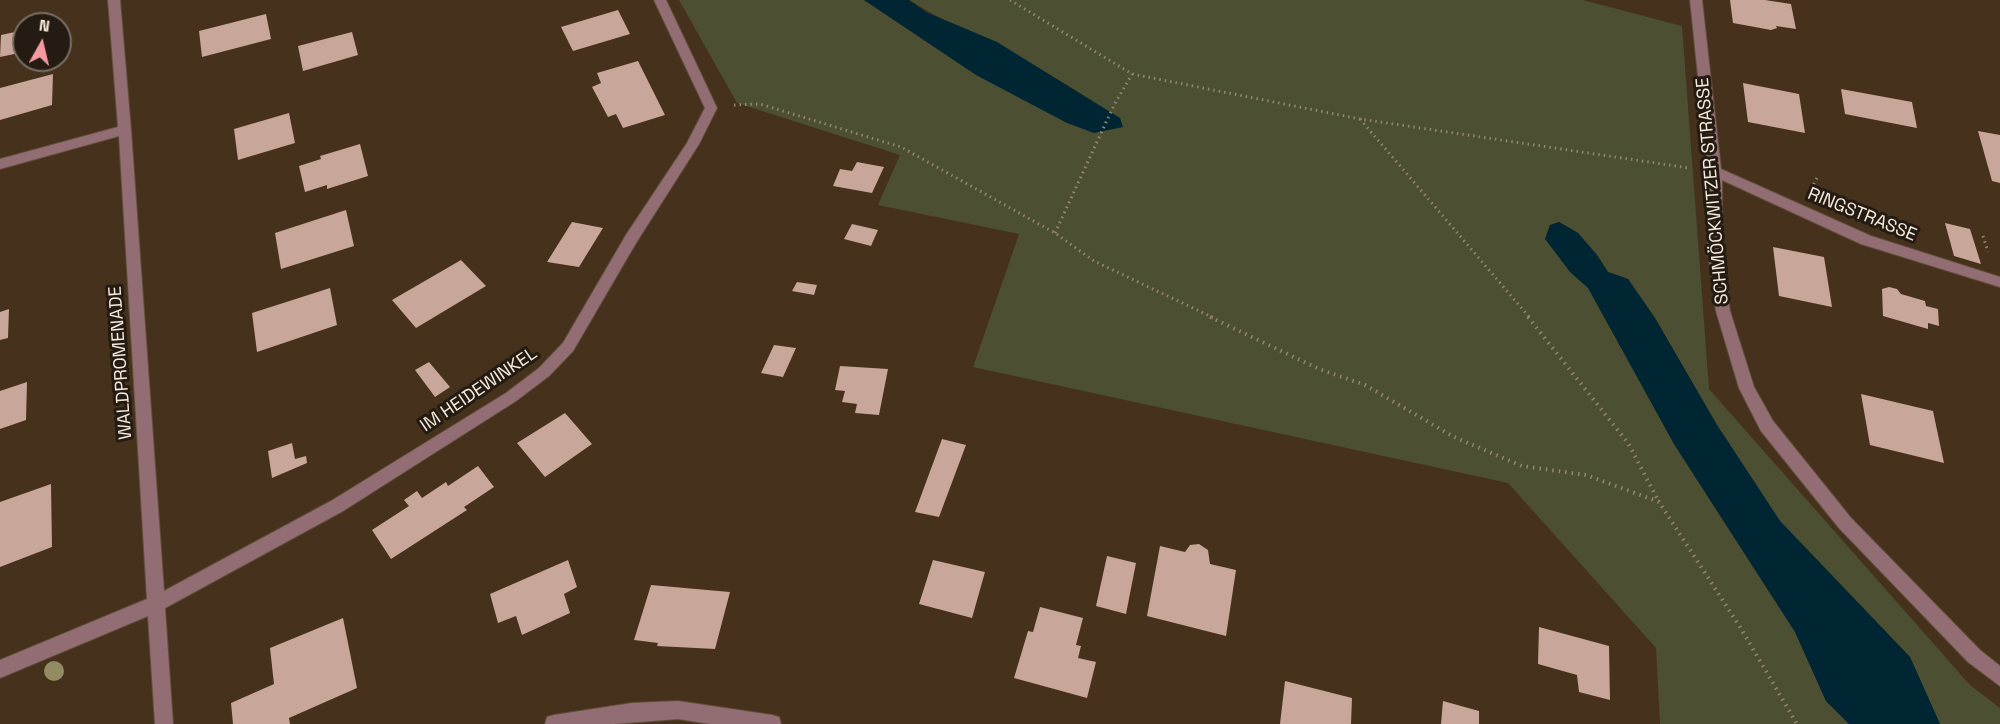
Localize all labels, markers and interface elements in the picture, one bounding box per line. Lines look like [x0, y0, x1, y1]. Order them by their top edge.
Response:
north arrow [12, 12, 72, 72]
text: N [38, 15, 51, 37]
street label: SCHMÖCKWITZER STRASSE [1692, 77, 1734, 305]
street label: RINGSTRASSE [1804, 183, 1920, 247]
street label: WALDPROMENADE [105, 286, 137, 440]
street label: IM HEIDEWINKEL [417, 343, 541, 437]

